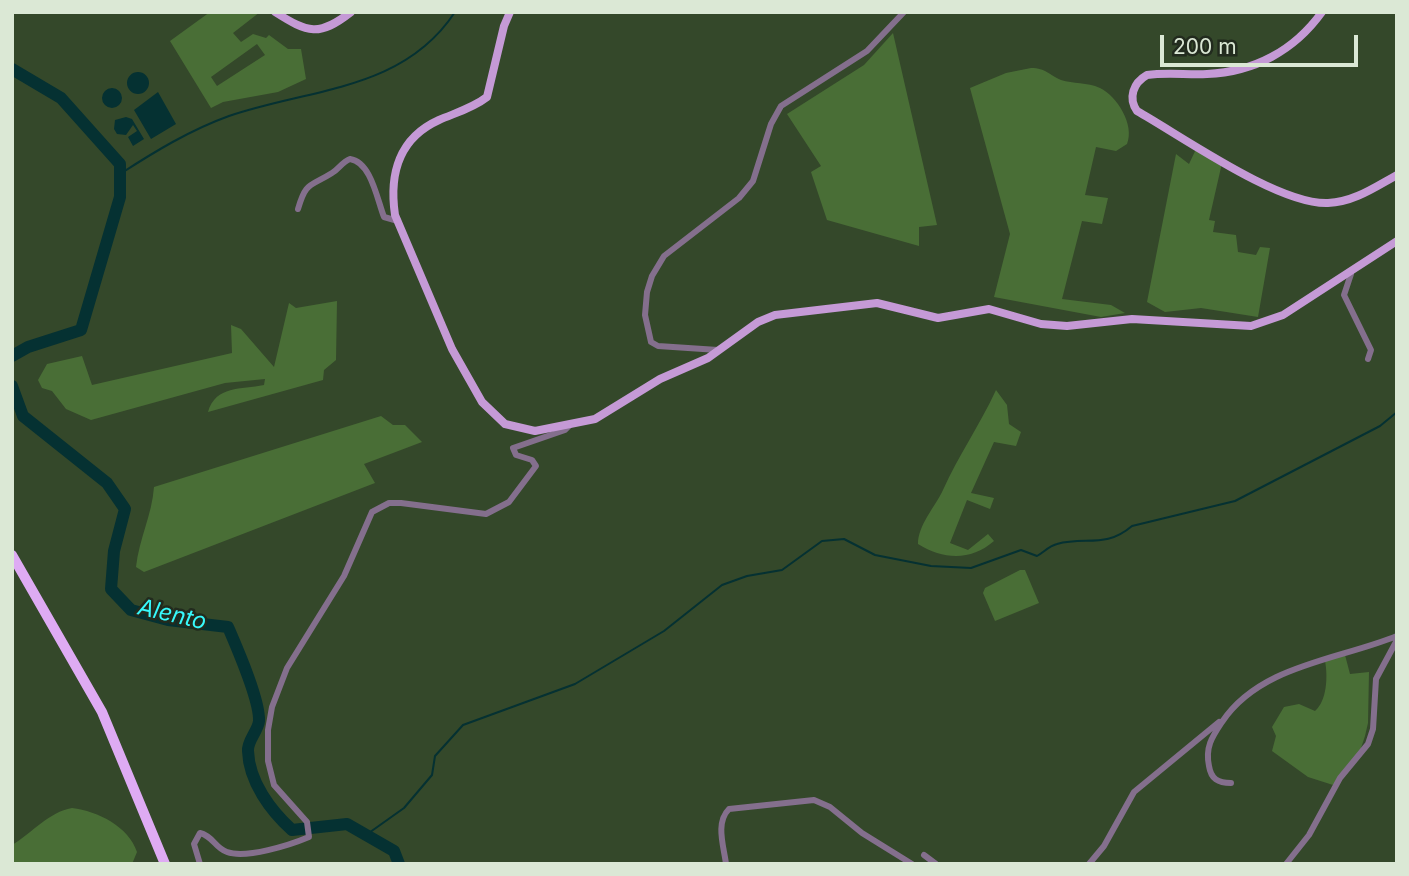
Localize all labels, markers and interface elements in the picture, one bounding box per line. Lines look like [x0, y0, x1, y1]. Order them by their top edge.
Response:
scale bar [1164, 21, 1362, 65]
text: 200 m [1173, 34, 1237, 59]
water label: Alento [135, 594, 209, 636]

